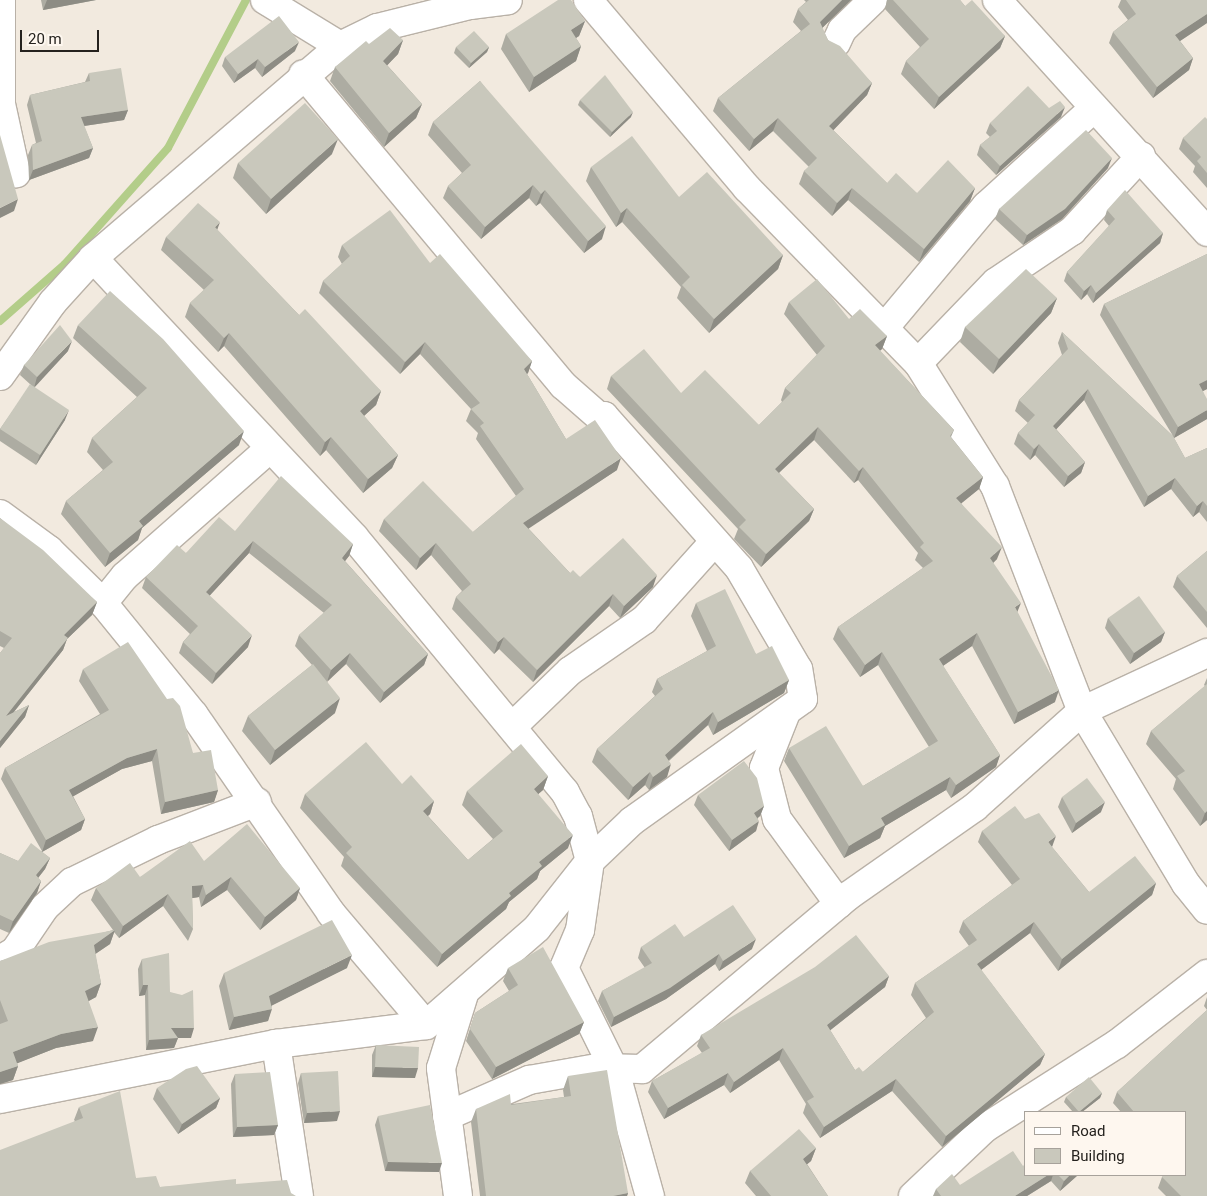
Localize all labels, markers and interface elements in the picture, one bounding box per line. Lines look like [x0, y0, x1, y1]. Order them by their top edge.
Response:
scale bar [22, 20, 101, 52]
text: 20 m [28, 30, 62, 48]
legend [1024, 1111, 1187, 1176]
text: Road [1071, 1122, 1105, 1140]
text: Building [1071, 1147, 1125, 1165]

